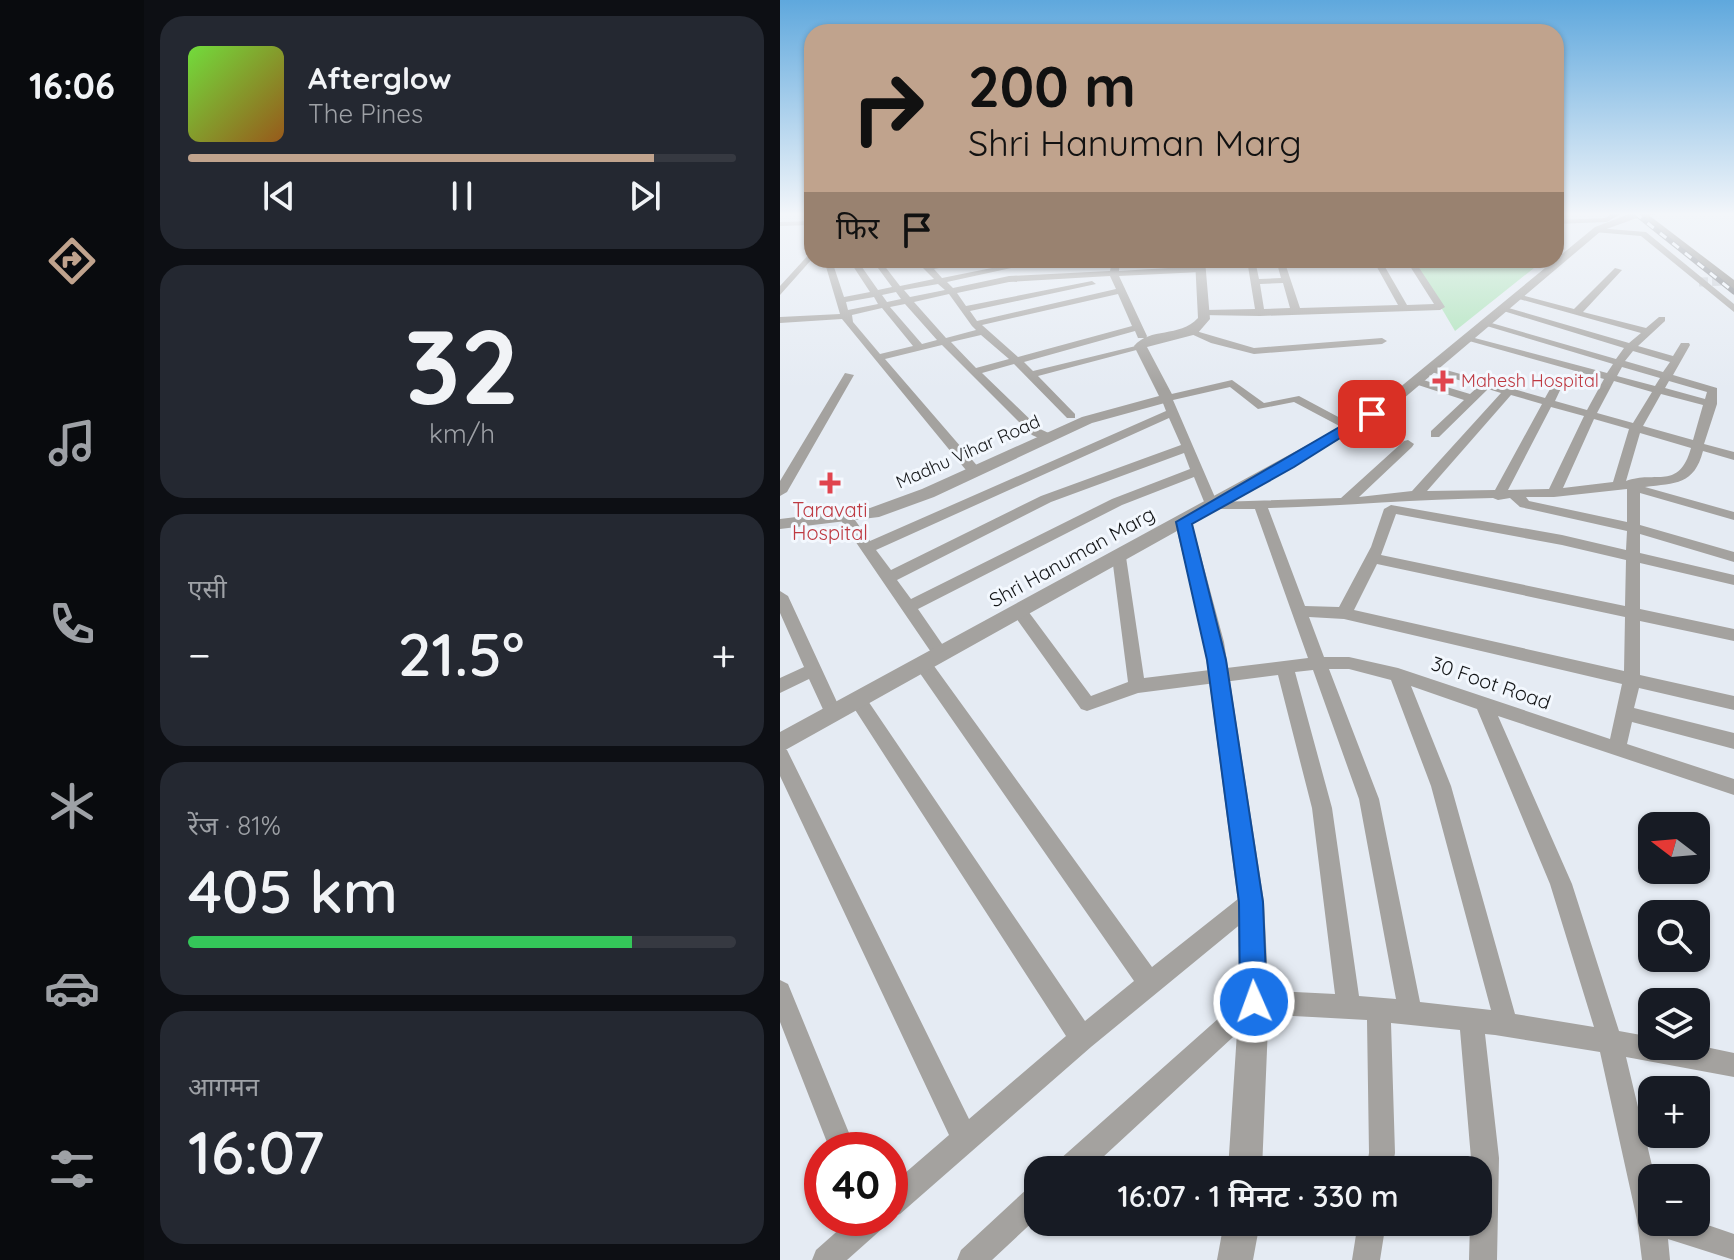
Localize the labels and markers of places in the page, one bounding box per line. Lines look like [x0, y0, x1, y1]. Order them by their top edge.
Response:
place label: Mahesh Hospital [1461, 369, 1599, 392]
marker: Mahesh Hospital [1432, 370, 1454, 392]
pin [1338, 380, 1406, 448]
marker: Taravati Hospital [819, 472, 841, 494]
place label: Taravati Hospital [792, 497, 868, 545]

